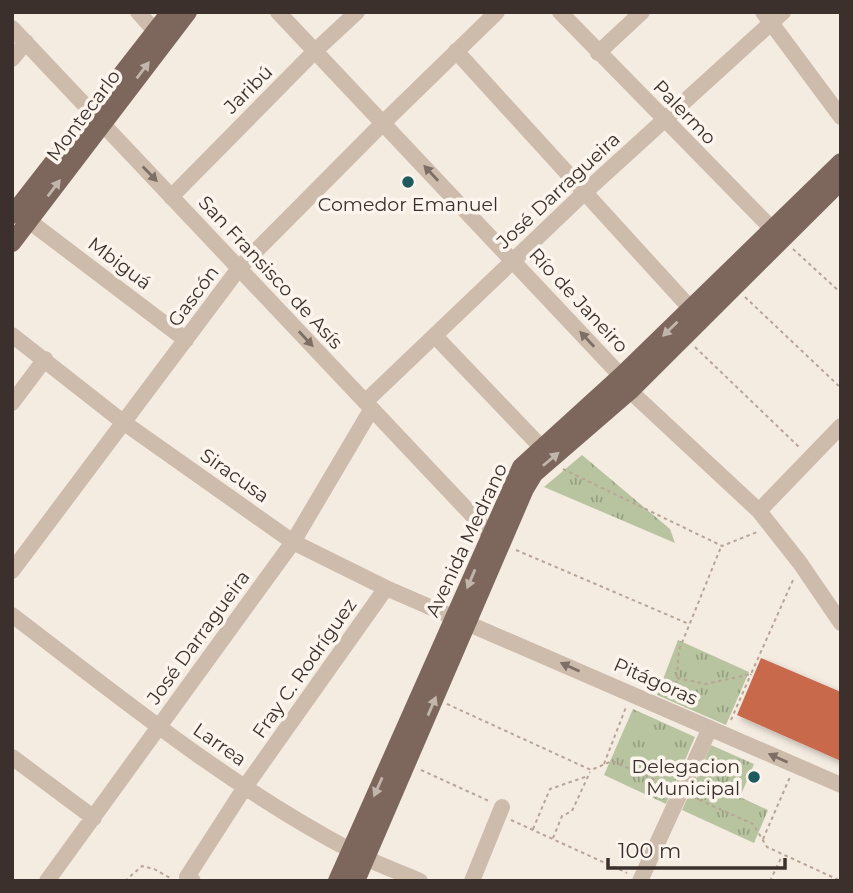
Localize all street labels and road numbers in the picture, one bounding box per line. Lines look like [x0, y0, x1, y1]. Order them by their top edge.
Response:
street label: Jaribú [219, 60, 277, 119]
street label: Montecarlo [42, 65, 125, 165]
street label: Palermo [648, 75, 721, 149]
street label: José Darragueira [491, 127, 625, 254]
street label: San Fransisco de Asís [194, 191, 348, 354]
street label: Mbiguá [84, 232, 156, 295]
street label: Río de Janeiro [524, 243, 633, 357]
street label: Gascón [163, 261, 224, 331]
street label: Siracusa [196, 443, 274, 507]
street label: Avenida Medrano [421, 460, 512, 621]
street label: José Darragueira [141, 566, 255, 710]
street label: Fray C. Rodríguez [248, 594, 361, 743]
street label: Pitágoras [610, 653, 701, 710]
street label: Larrea [189, 718, 251, 771]

